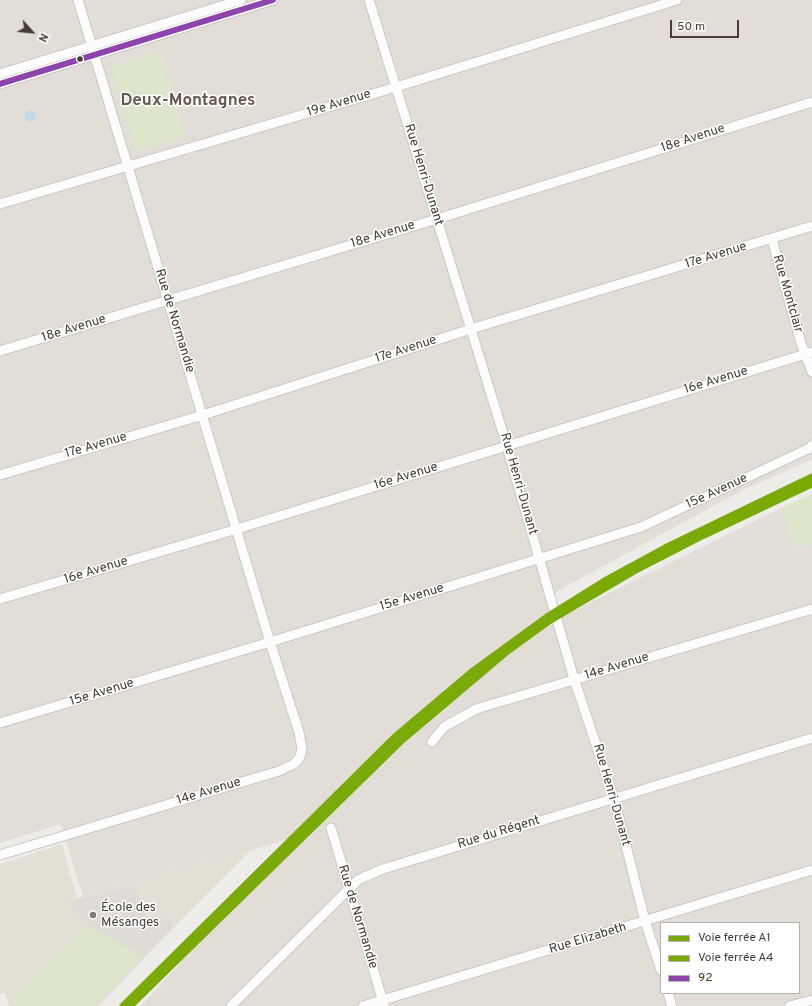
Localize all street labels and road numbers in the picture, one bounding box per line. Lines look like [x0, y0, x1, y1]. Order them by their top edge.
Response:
street label: 19e Avenue [305, 87, 373, 121]
street label: 18e Avenue [659, 121, 727, 157]
street label: Rue Henri-Dunant [400, 122, 446, 228]
street label: 18e Avenue [349, 218, 417, 252]
street label: 17e Avenue [683, 239, 749, 273]
street label: Rue Montclair [768, 253, 806, 335]
street label: Rue de Normandie [151, 267, 197, 375]
street label: 18e Avenue [40, 312, 108, 346]
street label: 17e Avenue [373, 333, 439, 367]
street label: 16e Avenue [682, 364, 750, 398]
street label: 17e Avenue [63, 430, 129, 462]
street label: Rue Henri-Dunant [496, 431, 540, 537]
street label: 16e Avenue [372, 460, 440, 494]
street label: 15e Avenue [684, 471, 750, 513]
street label: 16e Avenue [62, 554, 130, 588]
street label: 15e Avenue [378, 581, 446, 615]
street label: 14e Avenue [583, 650, 651, 684]
street label: 15e Avenue [68, 676, 136, 710]
street label: Rue Henri-Dunant [589, 742, 633, 848]
street label: 14e Avenue [175, 775, 243, 809]
street label: Rue du Régent [456, 813, 542, 853]
street label: Rue de Normandie [334, 863, 380, 971]
street label: Rue Elizabeth [547, 920, 629, 958]

